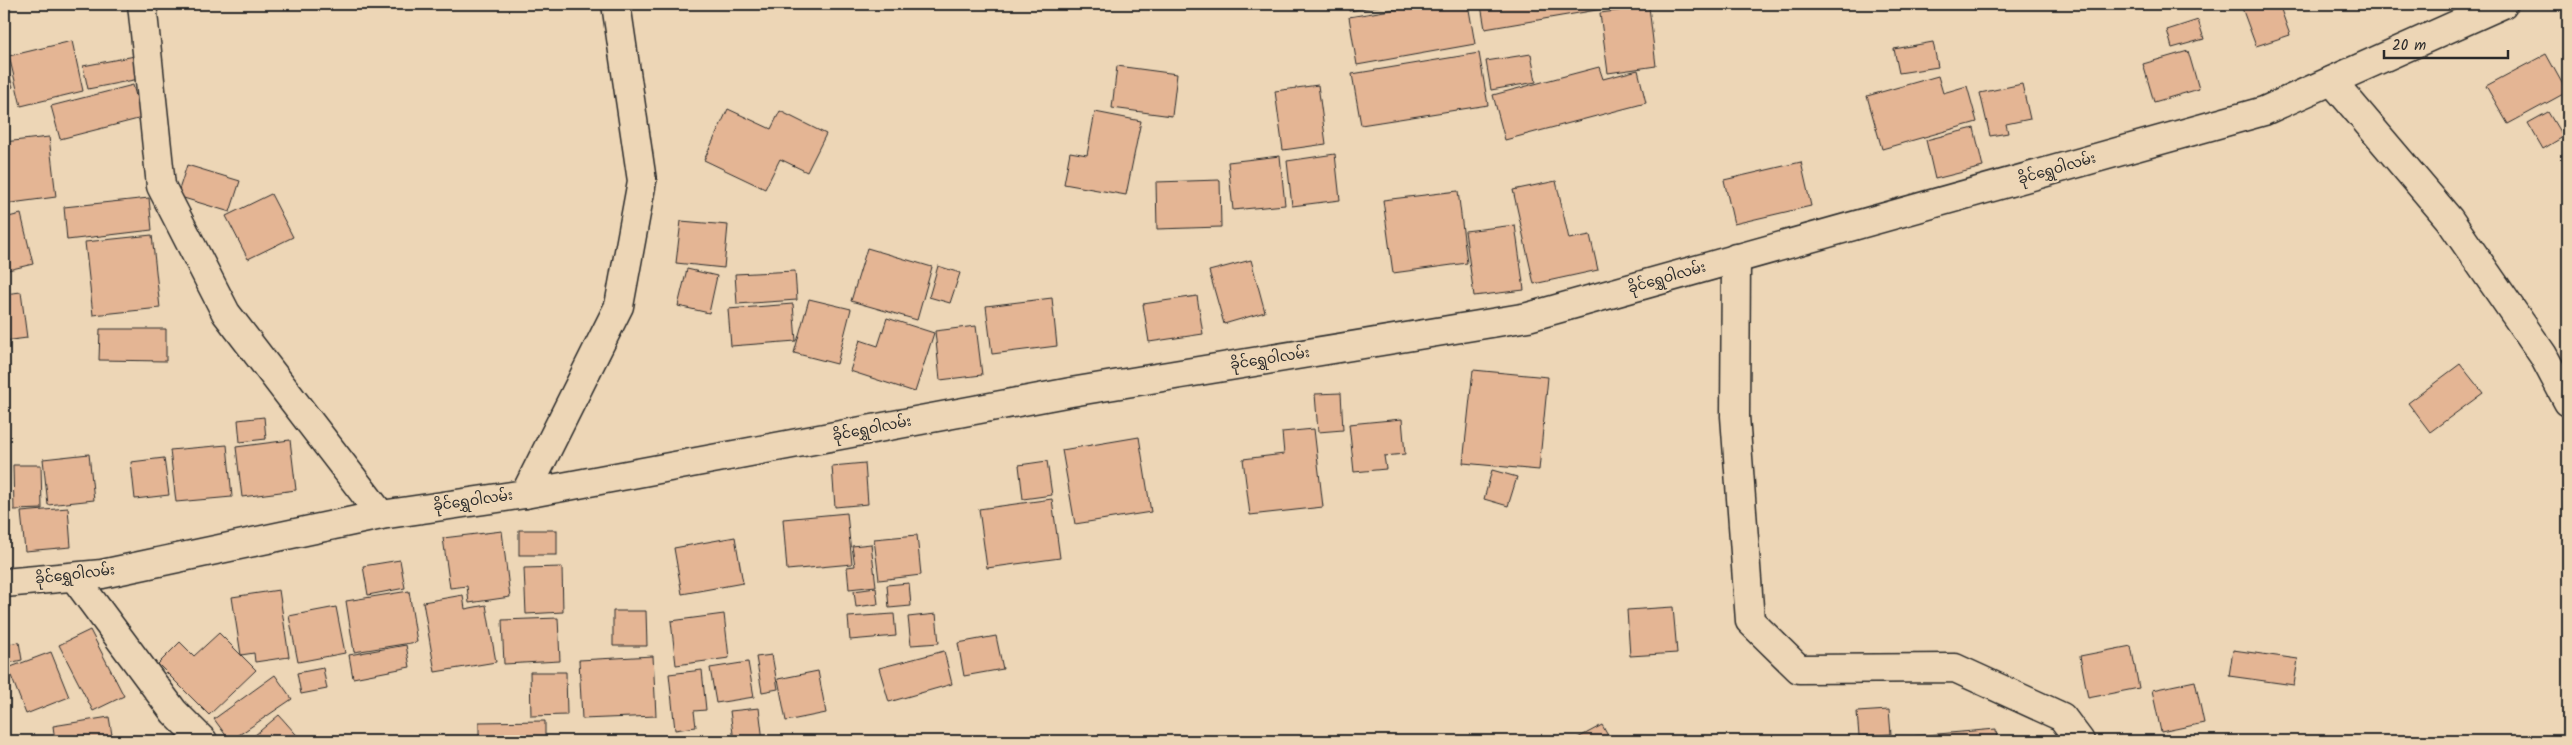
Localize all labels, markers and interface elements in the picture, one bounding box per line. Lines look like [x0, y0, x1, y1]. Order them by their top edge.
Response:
scale bar [2384, 28, 2508, 60]
text: 20 m [2392, 34, 2426, 58]
street label: ခိုင်ရွှေဝါလမ်း [2015, 147, 2099, 191]
street label: ခိုင်ရွှေဝါလမ်း [1625, 256, 1709, 300]
street label: ခိုင်ရွှေဝါလမ်း [1229, 342, 1311, 376]
street label: ခိုင်ရွှေဝါလမ်း [831, 411, 913, 447]
street label: ခိုင်ရွှေဝါလမ်း [432, 485, 514, 517]
street label: ခိုင်ရွှေဝါလမ်း [34, 559, 116, 591]

